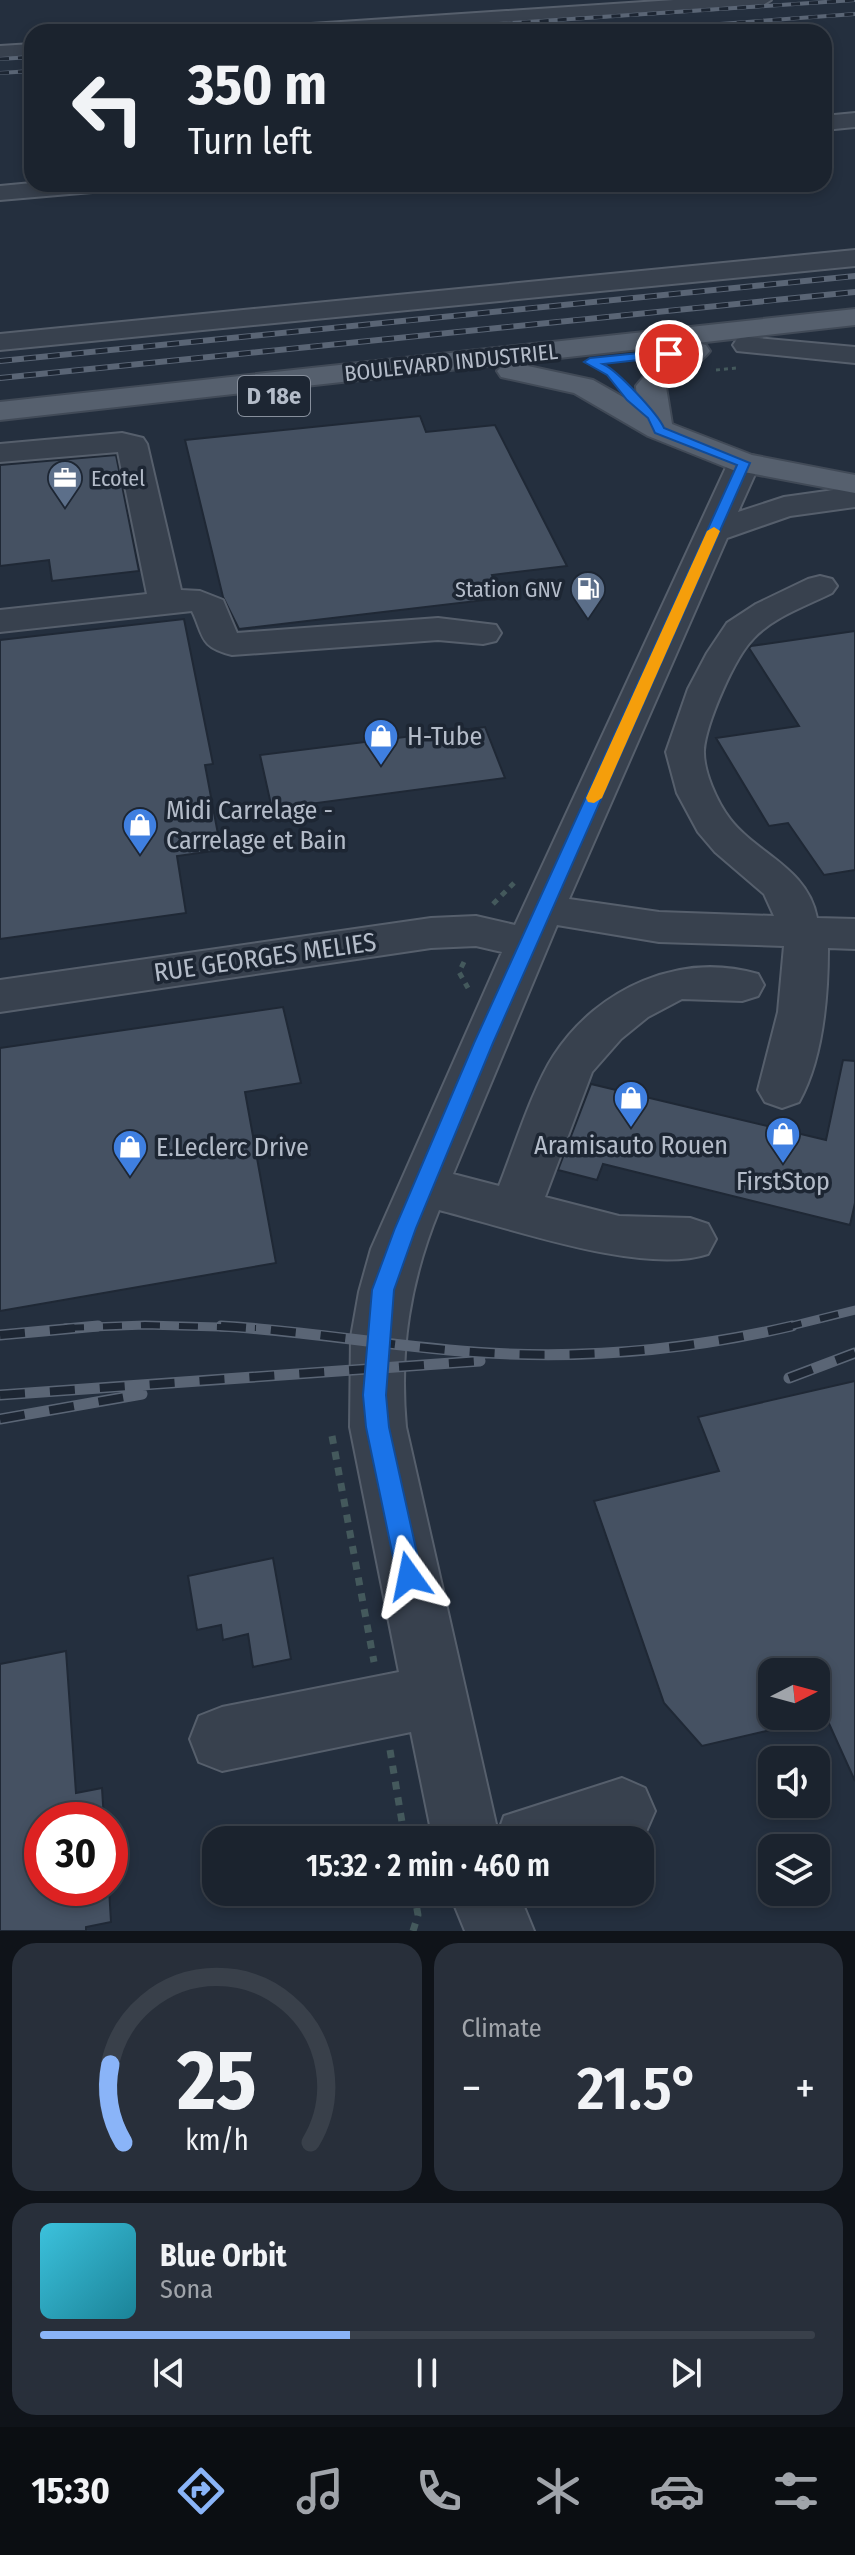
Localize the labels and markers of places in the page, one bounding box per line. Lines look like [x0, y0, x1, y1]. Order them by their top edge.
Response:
pin [635, 320, 703, 388]
office icon: Ecotel [46, 459, 84, 509]
place label: Ecotel [91, 465, 145, 492]
fuel station icon: Station GNV [569, 570, 607, 620]
place label: Station GNV [455, 576, 563, 603]
shop icon: H-Tube [362, 717, 400, 767]
place label: H-Tube [407, 721, 482, 752]
place label: Midi Carrelage - Carrelage et Bain [166, 795, 347, 856]
shop icon: Midi Carrelage - Carrelage et Bain [121, 806, 159, 856]
shop icon: Aramisauto Rouen [612, 1079, 650, 1129]
shop icon: FirstStop [764, 1115, 802, 1165]
shop icon: E.Leclerc Drive [111, 1128, 149, 1178]
place label: Aramisauto Rouen [534, 1130, 728, 1161]
place label: E.Leclerc Drive [156, 1132, 309, 1163]
place label: FirstStop [736, 1166, 830, 1197]

